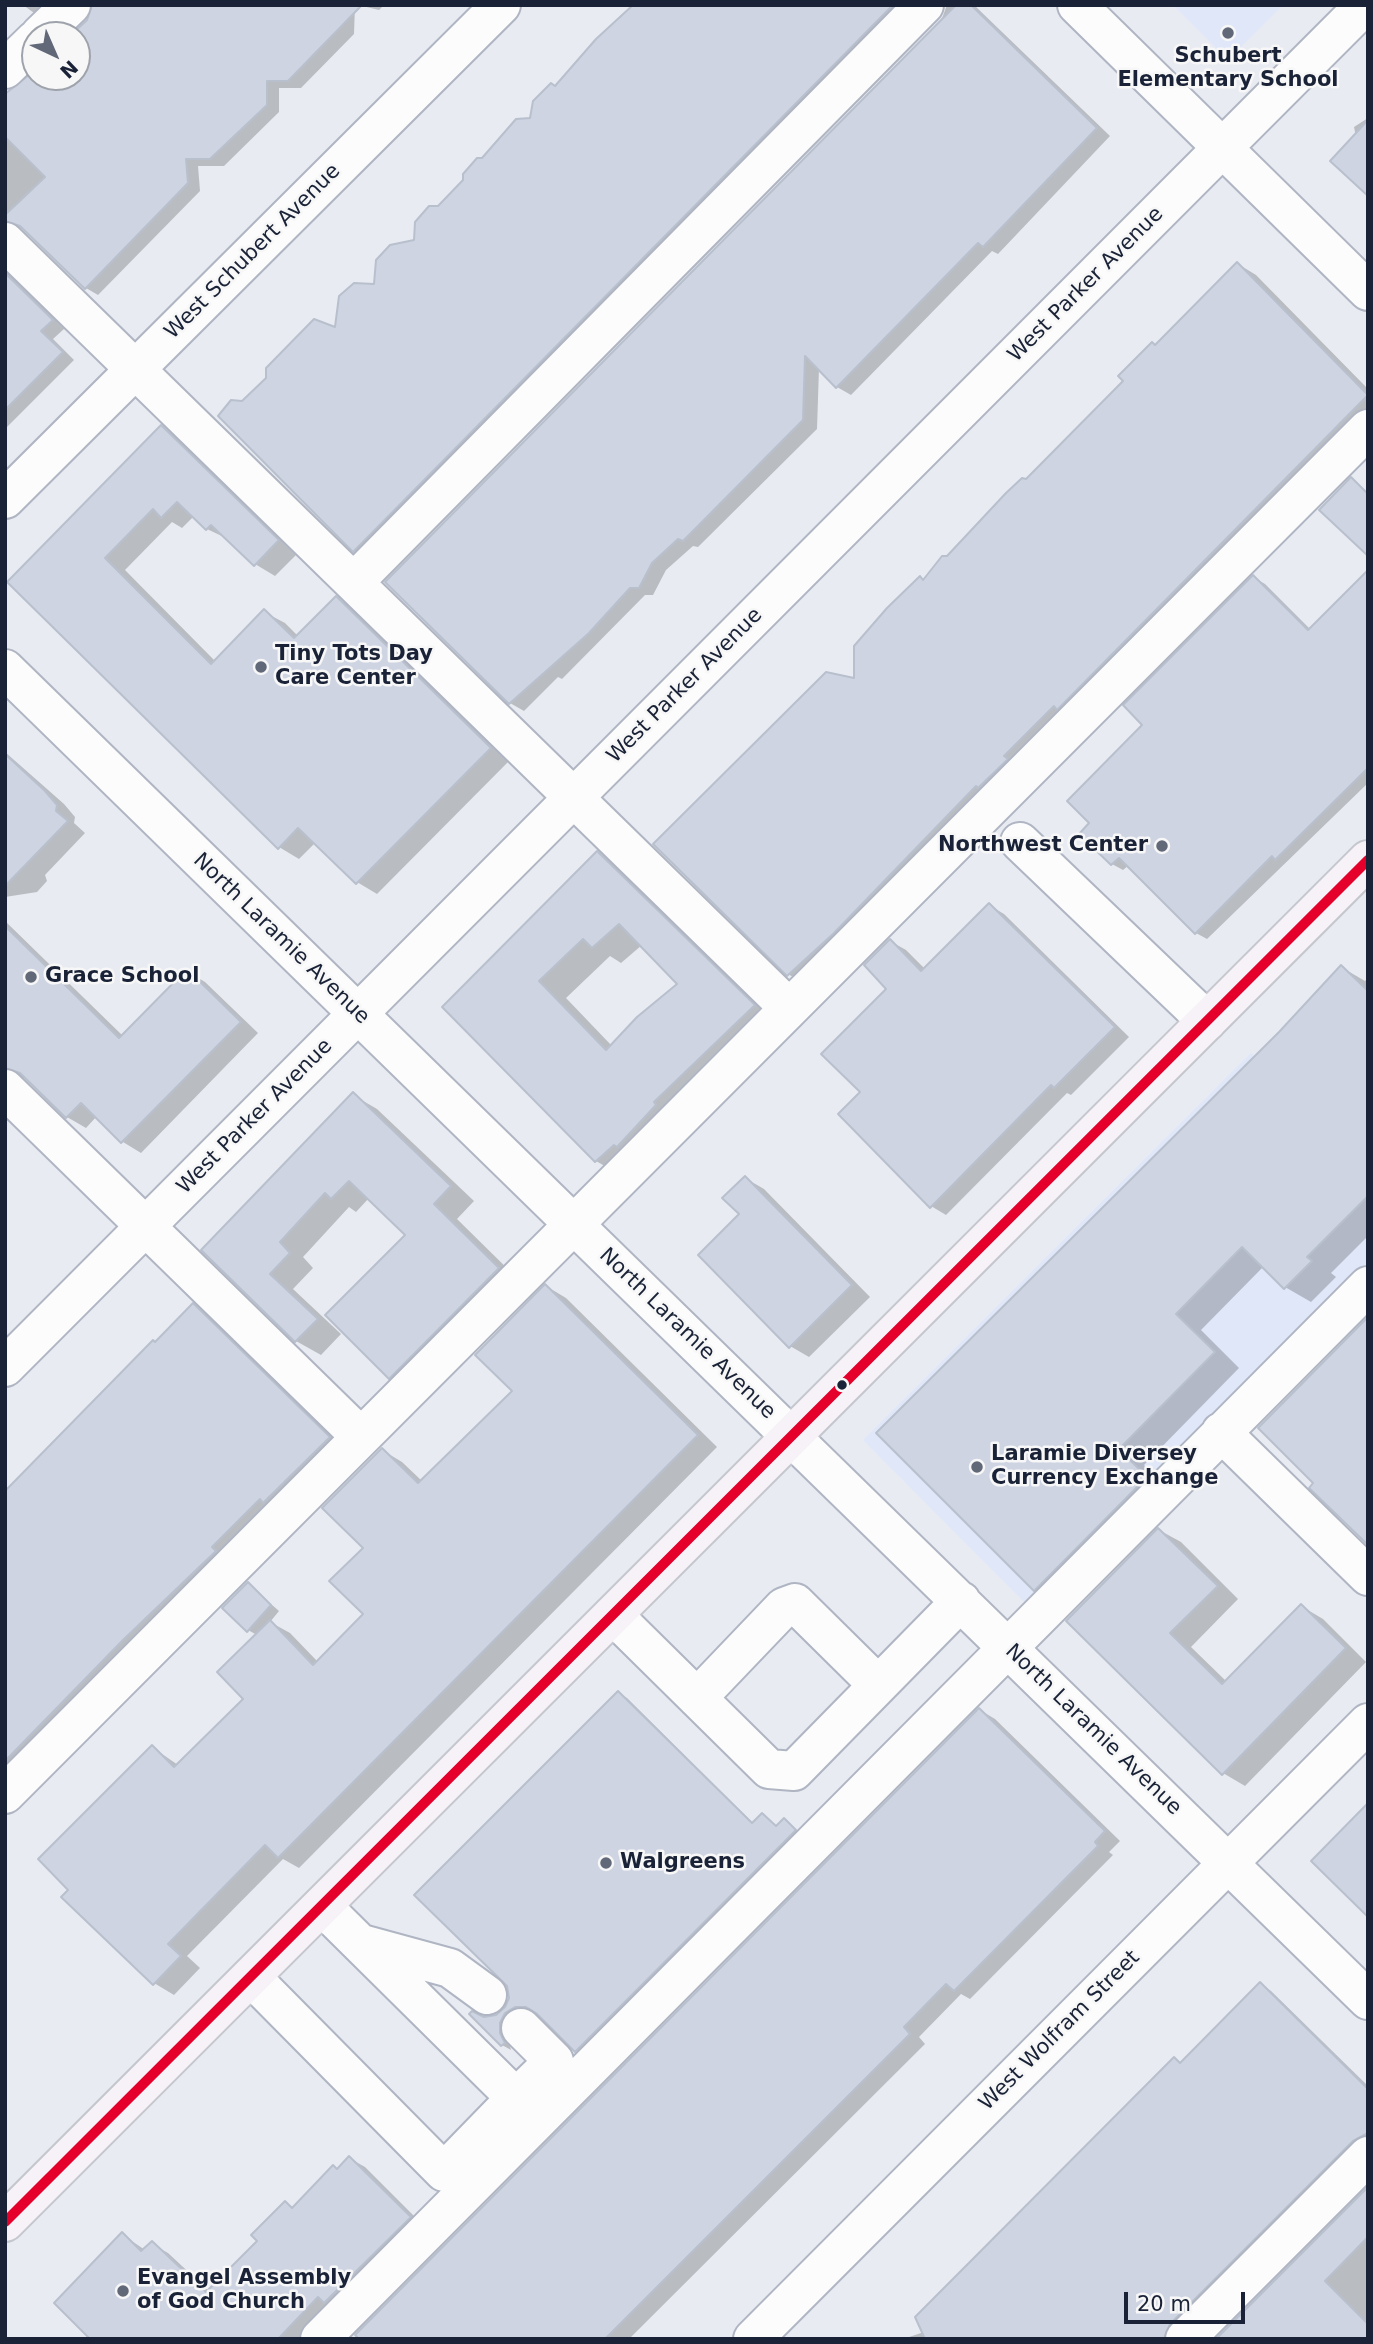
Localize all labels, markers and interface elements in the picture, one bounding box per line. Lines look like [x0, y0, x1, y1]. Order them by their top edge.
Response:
north arrow [21, 21, 91, 91]
marker: Schubert Elementary School [1220, 25, 1236, 41]
place label: Schubert Elementary School [1117, 44, 1339, 94]
text: N [56, 56, 83, 83]
street label: West Schubert Avenue [160, 159, 346, 345]
street label: West Parker Avenue [1003, 202, 1169, 368]
street label: West Parker Avenue [602, 603, 768, 769]
place label: Tiny Tots Day Care Center [275, 642, 433, 692]
marker: Tiny Tots Day Care Center [253, 659, 269, 675]
place label: Northwest Center [938, 833, 1148, 859]
marker: Northwest Center [1154, 838, 1170, 854]
street label: North Laramie Avenue [188, 848, 374, 1030]
place label: Grace School [45, 964, 199, 990]
marker: Grace School [23, 969, 39, 985]
street label: West Parker Avenue [172, 1034, 338, 1200]
street label: North Laramie Avenue [594, 1243, 780, 1425]
unlabelled marker [835, 1378, 849, 1392]
place label: Laramie Diversey Currency Exchange [991, 1442, 1218, 1492]
marker: Laramie Diversey Currency Exchange [969, 1459, 985, 1475]
street label: North Laramie Avenue [1000, 1639, 1186, 1821]
place label: Walgreens [620, 1850, 745, 1876]
marker: Walgreens [598, 1855, 614, 1871]
street label: West Wolfram Street [975, 1946, 1145, 2116]
place label: Evangel Assembly of God Church [137, 2266, 351, 2316]
scale bar [1128, 2278, 1249, 2322]
marker: Evangel Assembly of God Church [115, 2283, 131, 2299]
text: 20 m [1137, 2292, 1191, 2316]

